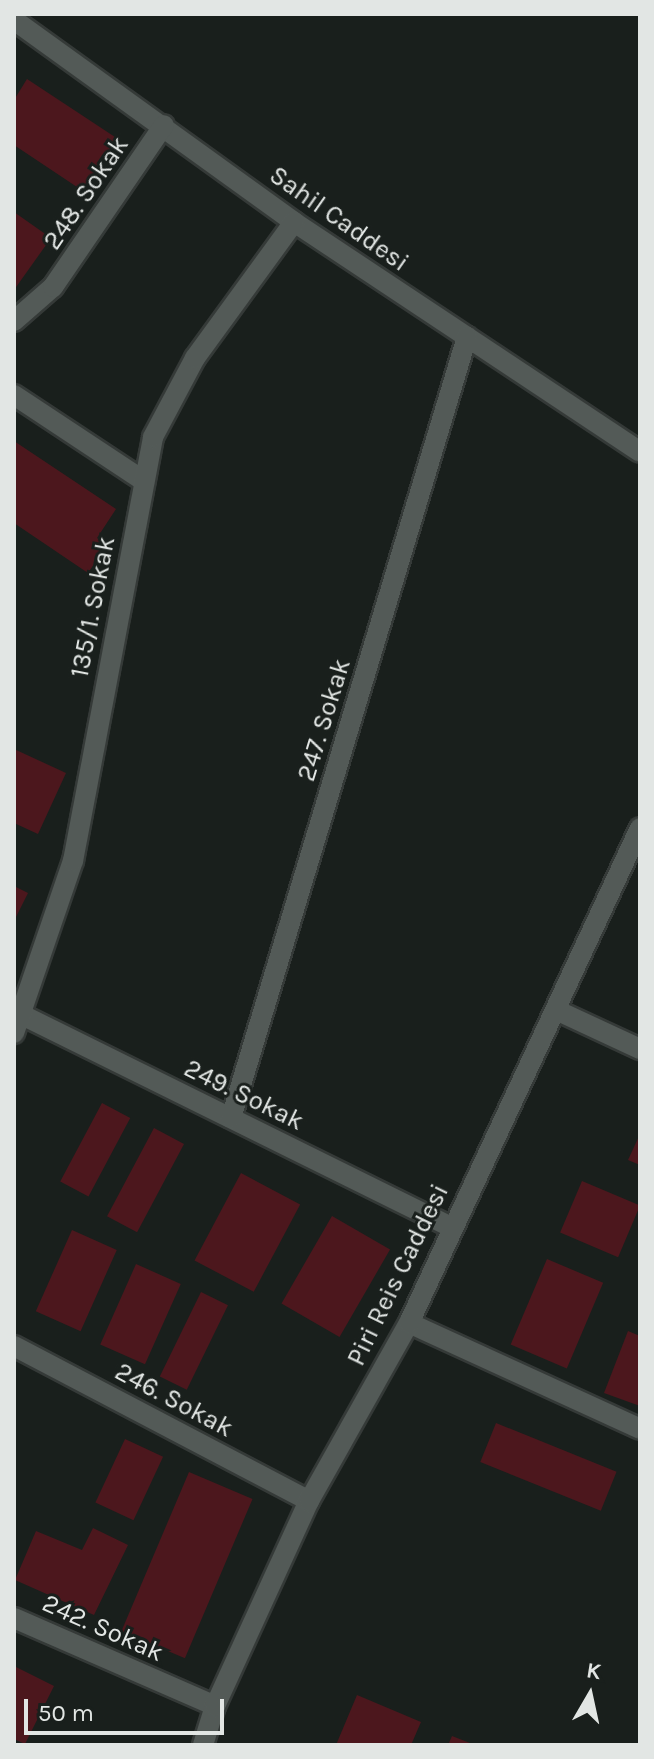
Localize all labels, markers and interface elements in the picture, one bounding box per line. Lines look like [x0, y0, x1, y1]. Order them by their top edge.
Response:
street label: 248. Sokak [37, 130, 135, 256]
street label: Sahil Caddesi [263, 160, 415, 278]
street label: 135/1. Sokak [64, 534, 122, 680]
street label: 247. Sokak [291, 655, 357, 785]
street label: 249. Sokak [179, 1053, 309, 1137]
street label: Piri Reis Caddesi [341, 1179, 455, 1371]
street label: 246. Sokak [110, 1356, 238, 1444]
street label: 242. Sokak [38, 1588, 168, 1668]
north arrow [550, 1655, 630, 1735]
text: K [585, 1657, 603, 1685]
scale bar [28, 1683, 228, 1733]
text: 50 m [38, 1699, 94, 1727]

